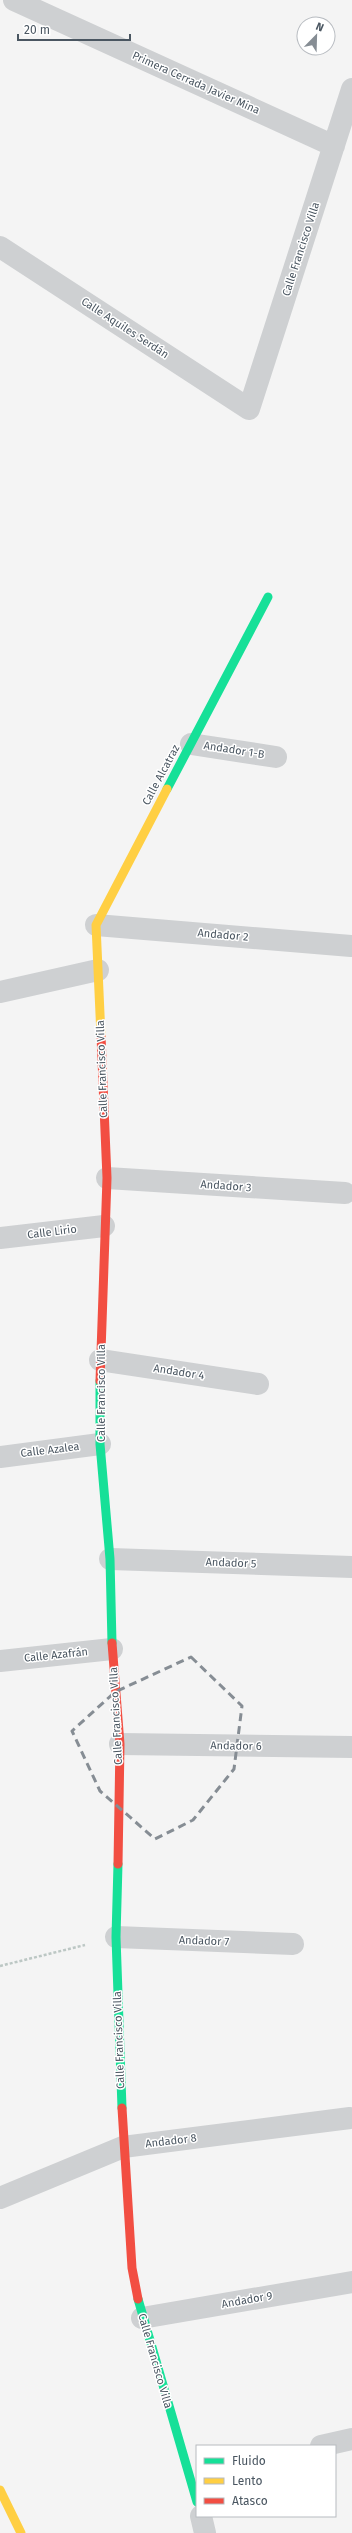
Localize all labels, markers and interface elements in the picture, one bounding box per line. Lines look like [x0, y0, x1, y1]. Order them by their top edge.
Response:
scale bar [18, 16, 130, 42]
north arrow [296, 16, 336, 56]
text: N [314, 20, 326, 35]
text: 20 m [24, 23, 50, 37]
street label: Primera Cerrada Javier Mina [130, 49, 262, 117]
street label: Calle Francisco Villa [280, 200, 322, 298]
street label: Calle Aquiles Serdán [79, 295, 171, 361]
street label: Andador 1-B [203, 739, 266, 761]
street label: Calle Alcatraz [140, 742, 182, 807]
street label: Andador 2 [197, 926, 249, 944]
street label: Calle Francisco Villa [94, 1020, 110, 1118]
street label: Andador 3 [200, 1178, 252, 1194]
street label: Calle Lirio [27, 1223, 77, 1241]
street label: Calle Francisco Villa [95, 1344, 108, 1442]
street label: Andador 4 [153, 1362, 206, 1382]
street label: Calle Azalea [20, 1440, 80, 1460]
street label: Andador 5 [205, 1556, 257, 1570]
street label: Calle Azafrán [23, 1645, 89, 1665]
street label: Calle Francisco Villa [107, 1667, 125, 1765]
street label: Andador 6 [210, 1739, 262, 1753]
street label: Andador 7 [179, 1934, 230, 1948]
street label: Calle Francisco Villa [111, 1991, 127, 2089]
street label: Andador 8 [145, 2131, 197, 2151]
street label: Andador 9 [221, 2289, 274, 2311]
street label: Calle Francisco Villa [135, 2312, 175, 2410]
legend [196, 2445, 336, 2517]
text: Fluido [232, 2454, 266, 2468]
text: Lento [232, 2474, 262, 2488]
text: Atasco [232, 2494, 268, 2508]

